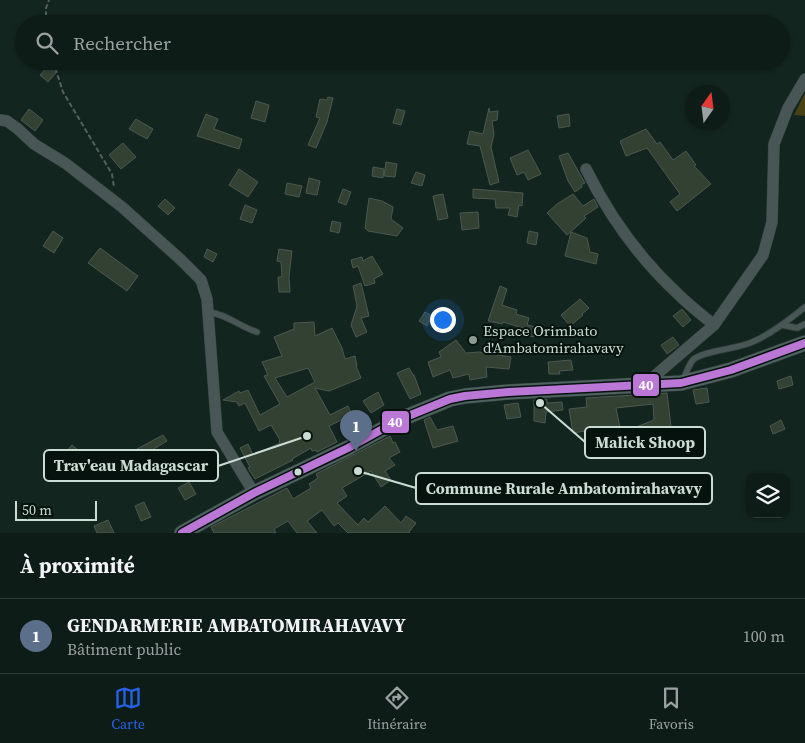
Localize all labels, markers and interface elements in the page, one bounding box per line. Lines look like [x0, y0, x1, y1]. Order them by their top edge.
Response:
search box [15, 15, 790, 70]
icon: search [33, 29, 61, 57]
text: Rechercher [73, 30, 171, 56]
north arrow [685, 85, 730, 130]
your location [430, 307, 456, 333]
place label: Espace Orimbato d'Ambatomirahavavy [483, 320, 624, 358]
marker: Espace Orimbato d'Ambatomirahavavy [467, 334, 479, 346]
line badge: 40 [632, 373, 660, 397]
text: 40 [638, 375, 654, 395]
pin: 1 [340, 410, 372, 451]
line badge: 40 [381, 410, 410, 434]
text: 40 [387, 412, 403, 432]
callout: Malick Shoop [585, 427, 705, 458]
text: Malick Shoop [595, 431, 695, 453]
callout: Trav'eau Madagascar [44, 450, 218, 481]
text: Trav'eau Madagascar [54, 454, 209, 476]
unlabelled marker [293, 467, 303, 477]
callout: Commune Rurale Ambatomirahavavy [416, 473, 712, 504]
map controls [745, 473, 790, 518]
button: layers [745, 473, 790, 518]
text: Commune Rurale Ambatomirahavavy [426, 477, 703, 499]
scale bar [15, 498, 98, 521]
text: 50 m [22, 500, 52, 520]
text: À proximité [20, 551, 135, 580]
text: GENDARMERIE AMBATOMIRAHAVAVY [67, 612, 406, 638]
text: 1 [32, 625, 40, 647]
text: 100 m [743, 625, 785, 647]
text: Bâtiment public [67, 638, 181, 660]
tab: Carte [111, 684, 145, 734]
tab: Itinéraire [367, 684, 427, 734]
tab: Favoris [649, 684, 694, 734]

